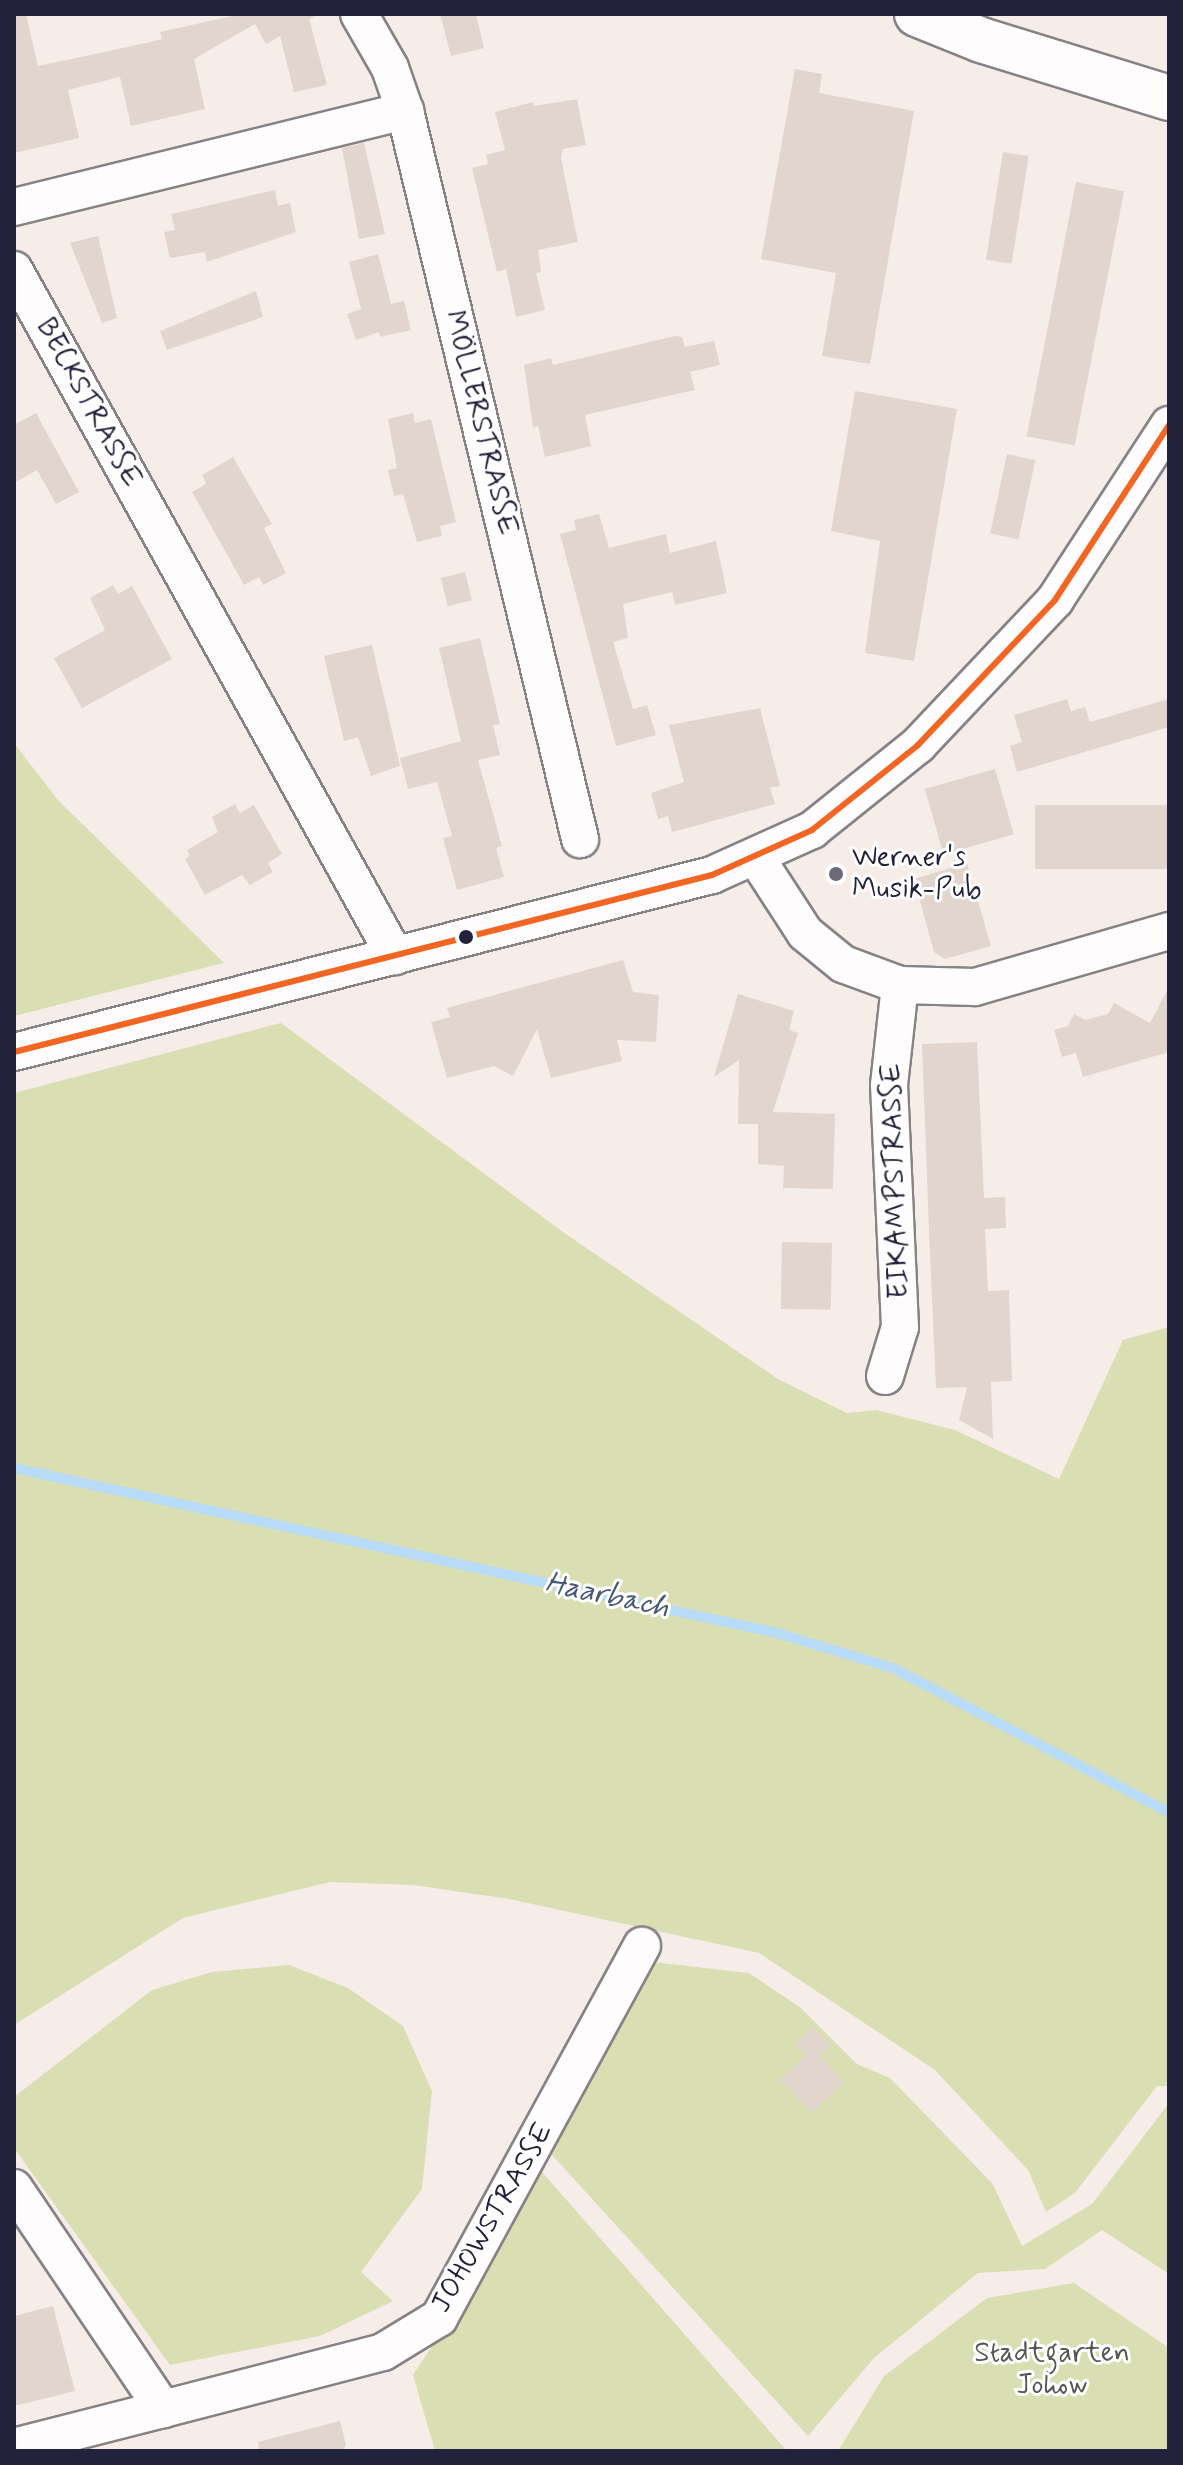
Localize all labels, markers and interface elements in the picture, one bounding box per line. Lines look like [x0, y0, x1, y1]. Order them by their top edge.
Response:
street label: MÖLLERSTRASSE [436, 307, 524, 539]
street label: BECKSTRASSE [28, 313, 148, 493]
place label: Werner's Musik-Pub [852, 841, 982, 907]
marker: Werner's Musik-Pub [827, 865, 845, 883]
unlabelled marker [458, 929, 474, 945]
street label: EIKAMPSTRASSE [875, 1063, 917, 1299]
water label: Haarbach [542, 1565, 672, 1627]
street label: JOHOWSTRASSE [425, 2117, 561, 2319]
park label: Stadtgarten Johow [974, 2337, 1130, 2403]

